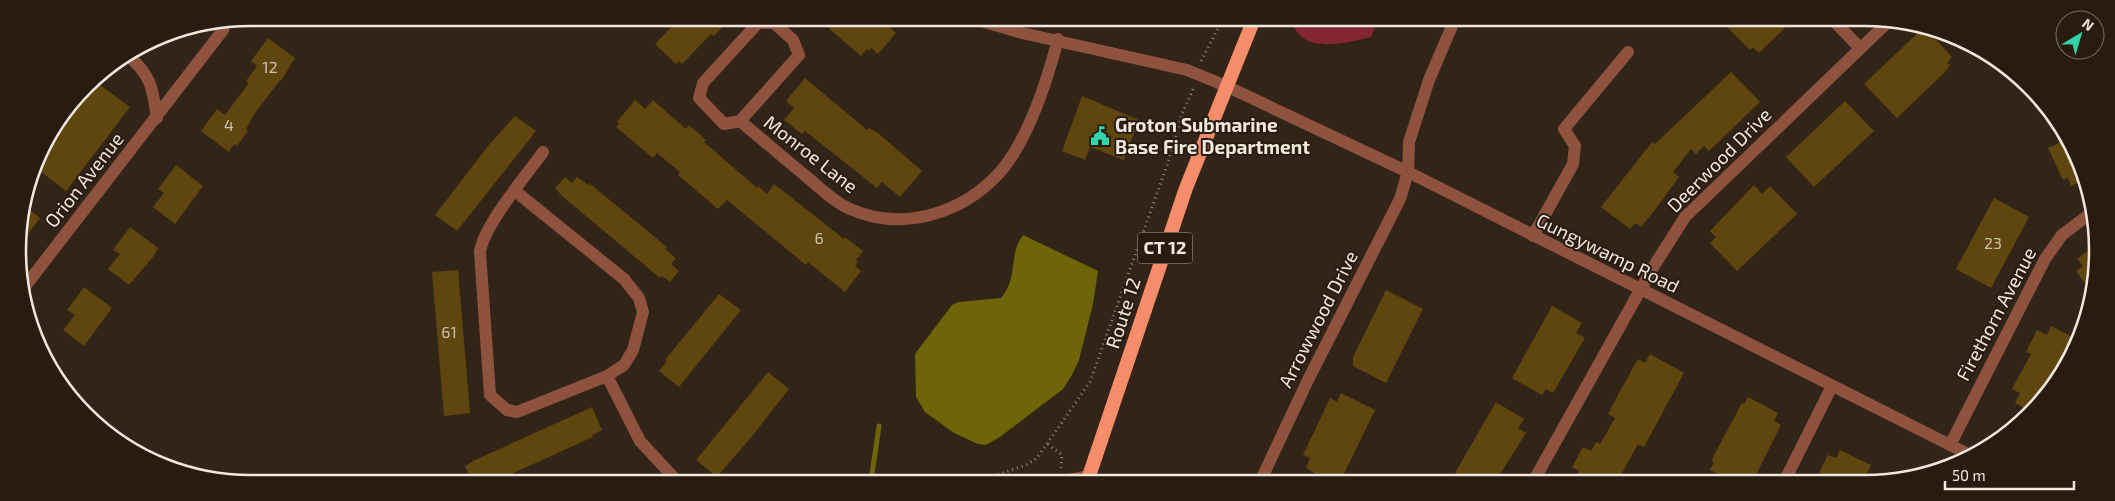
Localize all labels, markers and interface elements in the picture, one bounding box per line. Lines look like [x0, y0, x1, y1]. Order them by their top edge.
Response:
north arrow [2055, 10, 2105, 60]
text: N [2079, 15, 2098, 34]
house number: 12 [262, 57, 278, 76]
street label: Deerwood Drive [1662, 103, 1776, 217]
street label: Monroe Lane [760, 110, 863, 197]
place label: Groton Submarine Base Fire Department [1115, 113, 1310, 158]
house number: 4 [224, 115, 234, 134]
public building icon: Groton Submarine Base Fire Department [1089, 125, 1111, 147]
street label: Orion Avenue [39, 128, 128, 232]
street label: Gungywamp Road [1533, 208, 1683, 297]
house number: 6 [814, 228, 824, 247]
road number: CT 12 [1138, 232, 1192, 264]
house number: 23 [1984, 233, 2002, 252]
street label: Firethorn Avenue [1951, 243, 2040, 384]
street label: Arrowwood Drive [1273, 246, 1362, 391]
street label: Route 12 [1100, 274, 1145, 351]
house number: 61 [441, 322, 457, 341]
scale bar [1945, 458, 2074, 490]
text: 50 m [1952, 466, 1986, 484]

